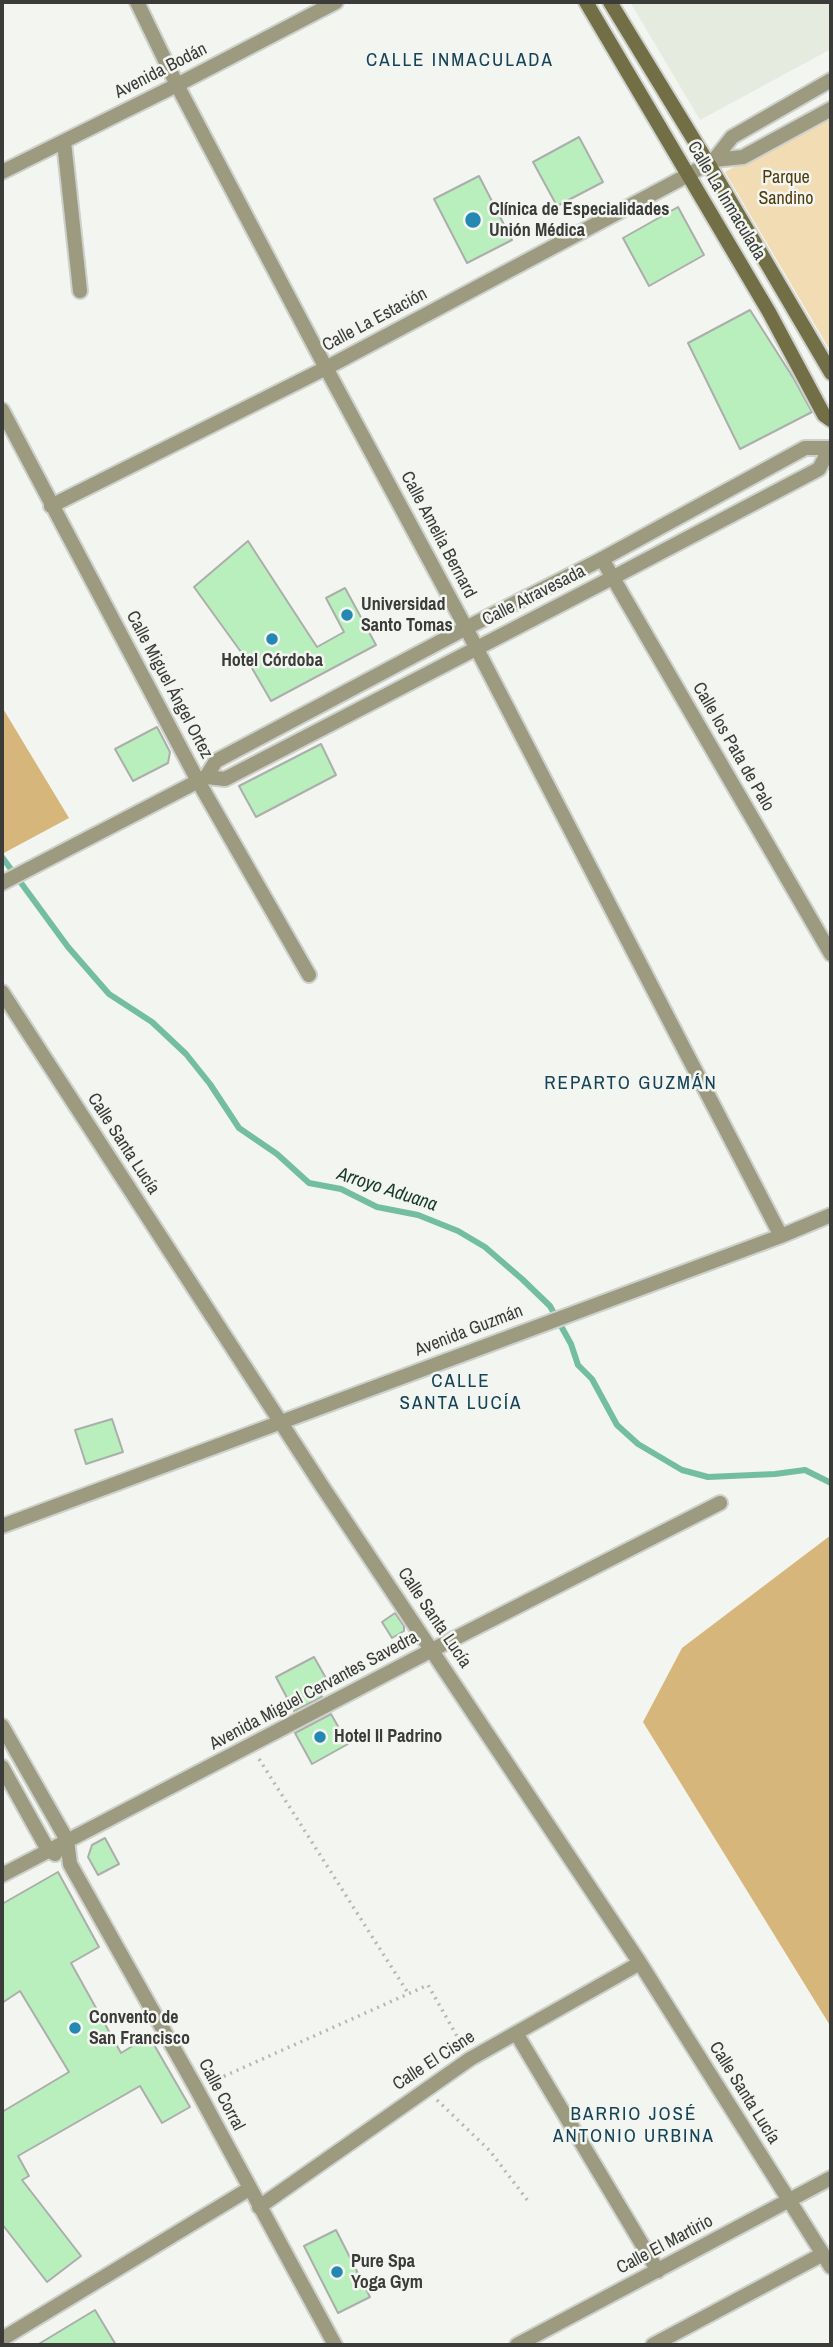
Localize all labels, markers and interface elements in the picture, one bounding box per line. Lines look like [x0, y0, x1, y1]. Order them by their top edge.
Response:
street label: Avenida Bodán [111, 39, 211, 103]
district label: CALLE INMACULADA [368, 50, 552, 72]
street label: Calle La Inmaculada [682, 138, 770, 264]
park label: Parque Sandino [759, 167, 813, 210]
place label: Clínica de Especialidades Unión Médica [489, 199, 670, 242]
marker: Clínica de Especialidades Unión Médica [463, 210, 483, 230]
street label: Calle La Estación [319, 283, 431, 357]
street label: Calle Amelia Bernard [396, 468, 480, 602]
street label: Calle Atravesada [479, 561, 589, 631]
place label: Universidad Santo Tomas [361, 594, 453, 636]
street label: Calle Miguel Ángel Ortez [121, 607, 217, 763]
marker: Universidad Santo Tomas [339, 607, 355, 623]
marker: Hotel Córdoba [264, 631, 280, 647]
place label: Hotel Córdoba [221, 650, 323, 672]
street label: Calle los Pata de Palo [687, 679, 779, 815]
district label: REPARTO GUZMÁN [546, 1073, 716, 1095]
street label: Calle Santa Lucía [82, 1089, 164, 1199]
water label: Arroyo Aduana [334, 1163, 440, 1217]
street label: Avenida Guzmán [412, 1301, 526, 1361]
district label: CALLE SANTA LUCÍA [401, 1371, 521, 1415]
street label: Calle Santa Lucía [392, 1564, 476, 1672]
street label: Avenida Miguel Cervantes Savedra [206, 1627, 422, 1755]
place label: Hotel Il Padrino [334, 1726, 442, 1748]
marker: Hotel Il Padrino [312, 1729, 328, 1745]
place label: Convento de San Francisco [89, 2007, 190, 2050]
marker: Convento de San Francisco [67, 2020, 83, 2036]
street label: Calle El Cisne [389, 2026, 479, 2096]
street label: Calle Santa Lucía [704, 2038, 784, 2148]
street label: Calle Corral [193, 2056, 249, 2134]
district label: BARRIO JOSÉ ANTONIO URBINA [555, 2104, 713, 2148]
street label: Calle El Martirio [613, 2211, 717, 2279]
place label: Pure Spa Yoga Gym [351, 2251, 423, 2294]
marker: Pure Spa Yoga Gym [329, 2264, 345, 2280]

